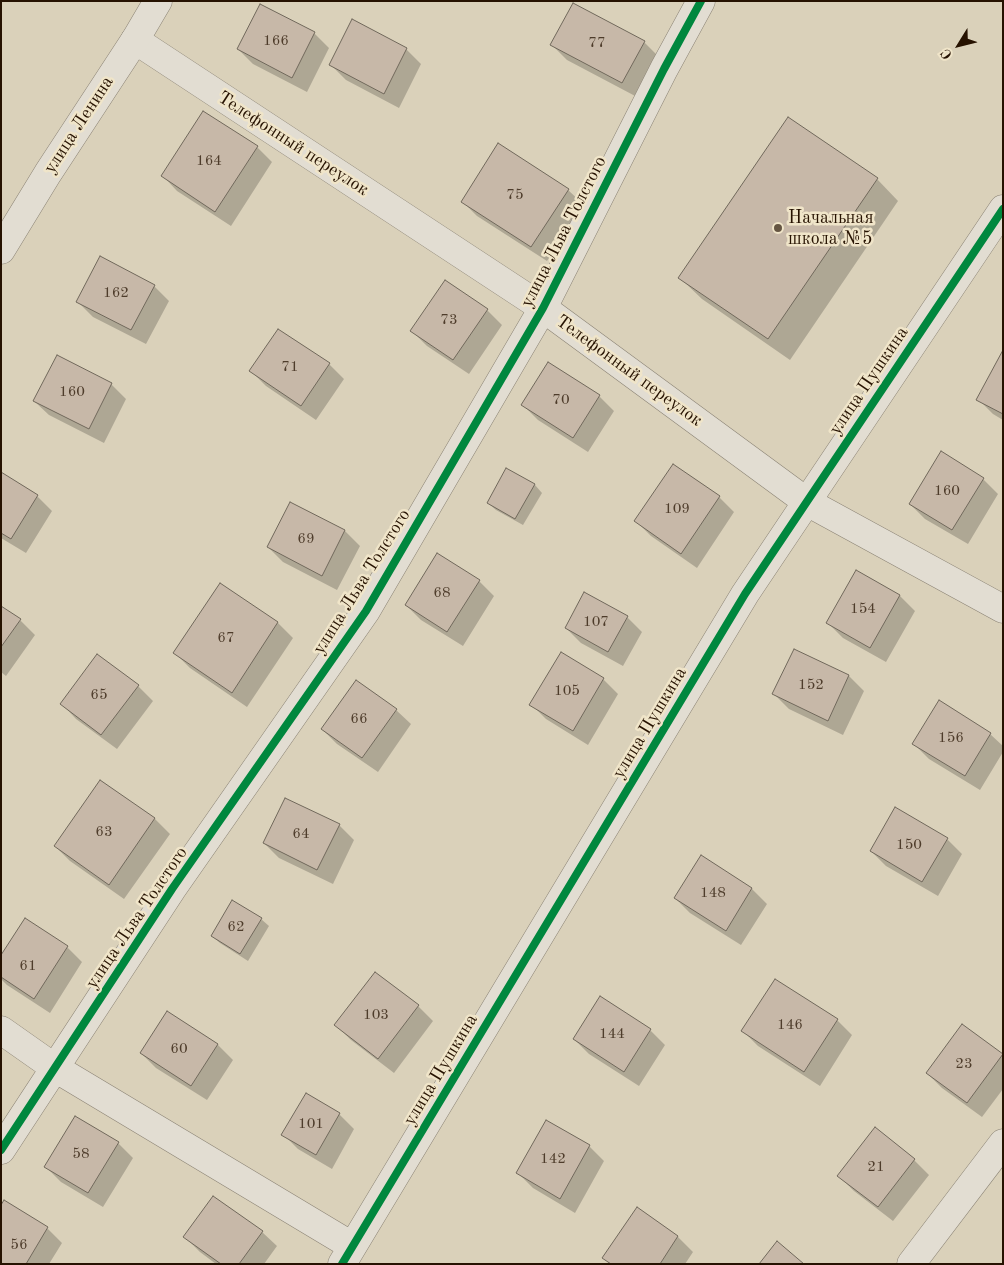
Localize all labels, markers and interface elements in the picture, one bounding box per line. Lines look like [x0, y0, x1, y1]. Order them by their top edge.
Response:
north arrow [934, 20, 984, 70]
house number: 166 [263, 32, 289, 50]
house number: 77 [588, 34, 606, 52]
text: С [938, 46, 955, 62]
street label: улица Ленина [40, 72, 118, 178]
street label: Телефонный переулок [213, 87, 373, 201]
house number: 164 [196, 152, 222, 170]
street label: улица Льва Толстого [517, 153, 611, 311]
house number: 75 [506, 186, 524, 204]
place label: Начальная школа №5 [788, 207, 874, 250]
marker: Начальная школа №5 [772, 222, 784, 234]
house number: 162 [103, 284, 129, 302]
house number: 73 [440, 311, 458, 329]
street label: Телефонный переулок [552, 311, 706, 431]
street label: улица Пушкина [825, 323, 913, 439]
house number: 71 [281, 358, 299, 376]
house number: 160 [59, 383, 85, 401]
house number: 70 [552, 391, 570, 409]
house number: 160 [934, 482, 960, 500]
house number: 109 [664, 500, 690, 518]
street label: улица Льва Толстого [309, 506, 415, 658]
house number: 69 [297, 530, 315, 548]
house number: 68 [433, 584, 451, 602]
house number: 154 [850, 600, 876, 618]
house number: 107 [583, 613, 609, 631]
house number: 67 [217, 629, 235, 647]
street label: улица Пушкина [608, 663, 692, 783]
house number: 152 [798, 676, 824, 694]
house number: 105 [554, 682, 580, 700]
house number: 65 [90, 686, 108, 704]
house number: 66 [350, 710, 368, 728]
house number: 156 [938, 729, 964, 747]
house number: 63 [95, 823, 113, 841]
house number: 64 [292, 825, 310, 843]
house number: 150 [896, 836, 922, 854]
street label: улица Льва Толстого [81, 843, 193, 993]
house number: 148 [700, 884, 726, 902]
house number: 62 [227, 918, 245, 936]
house number: 61 [19, 957, 37, 975]
house number: 103 [363, 1006, 389, 1024]
street label: улица Пушкина [399, 1010, 483, 1130]
house number: 146 [777, 1016, 803, 1034]
house number: 144 [599, 1025, 625, 1043]
house number: 60 [170, 1040, 188, 1058]
house number: 23 [955, 1055, 973, 1073]
house number: 101 [298, 1115, 324, 1133]
house number: 58 [72, 1145, 90, 1163]
house number: 142 [540, 1150, 566, 1168]
house number: 21 [867, 1158, 885, 1176]
house number: 56 [10, 1236, 28, 1254]

